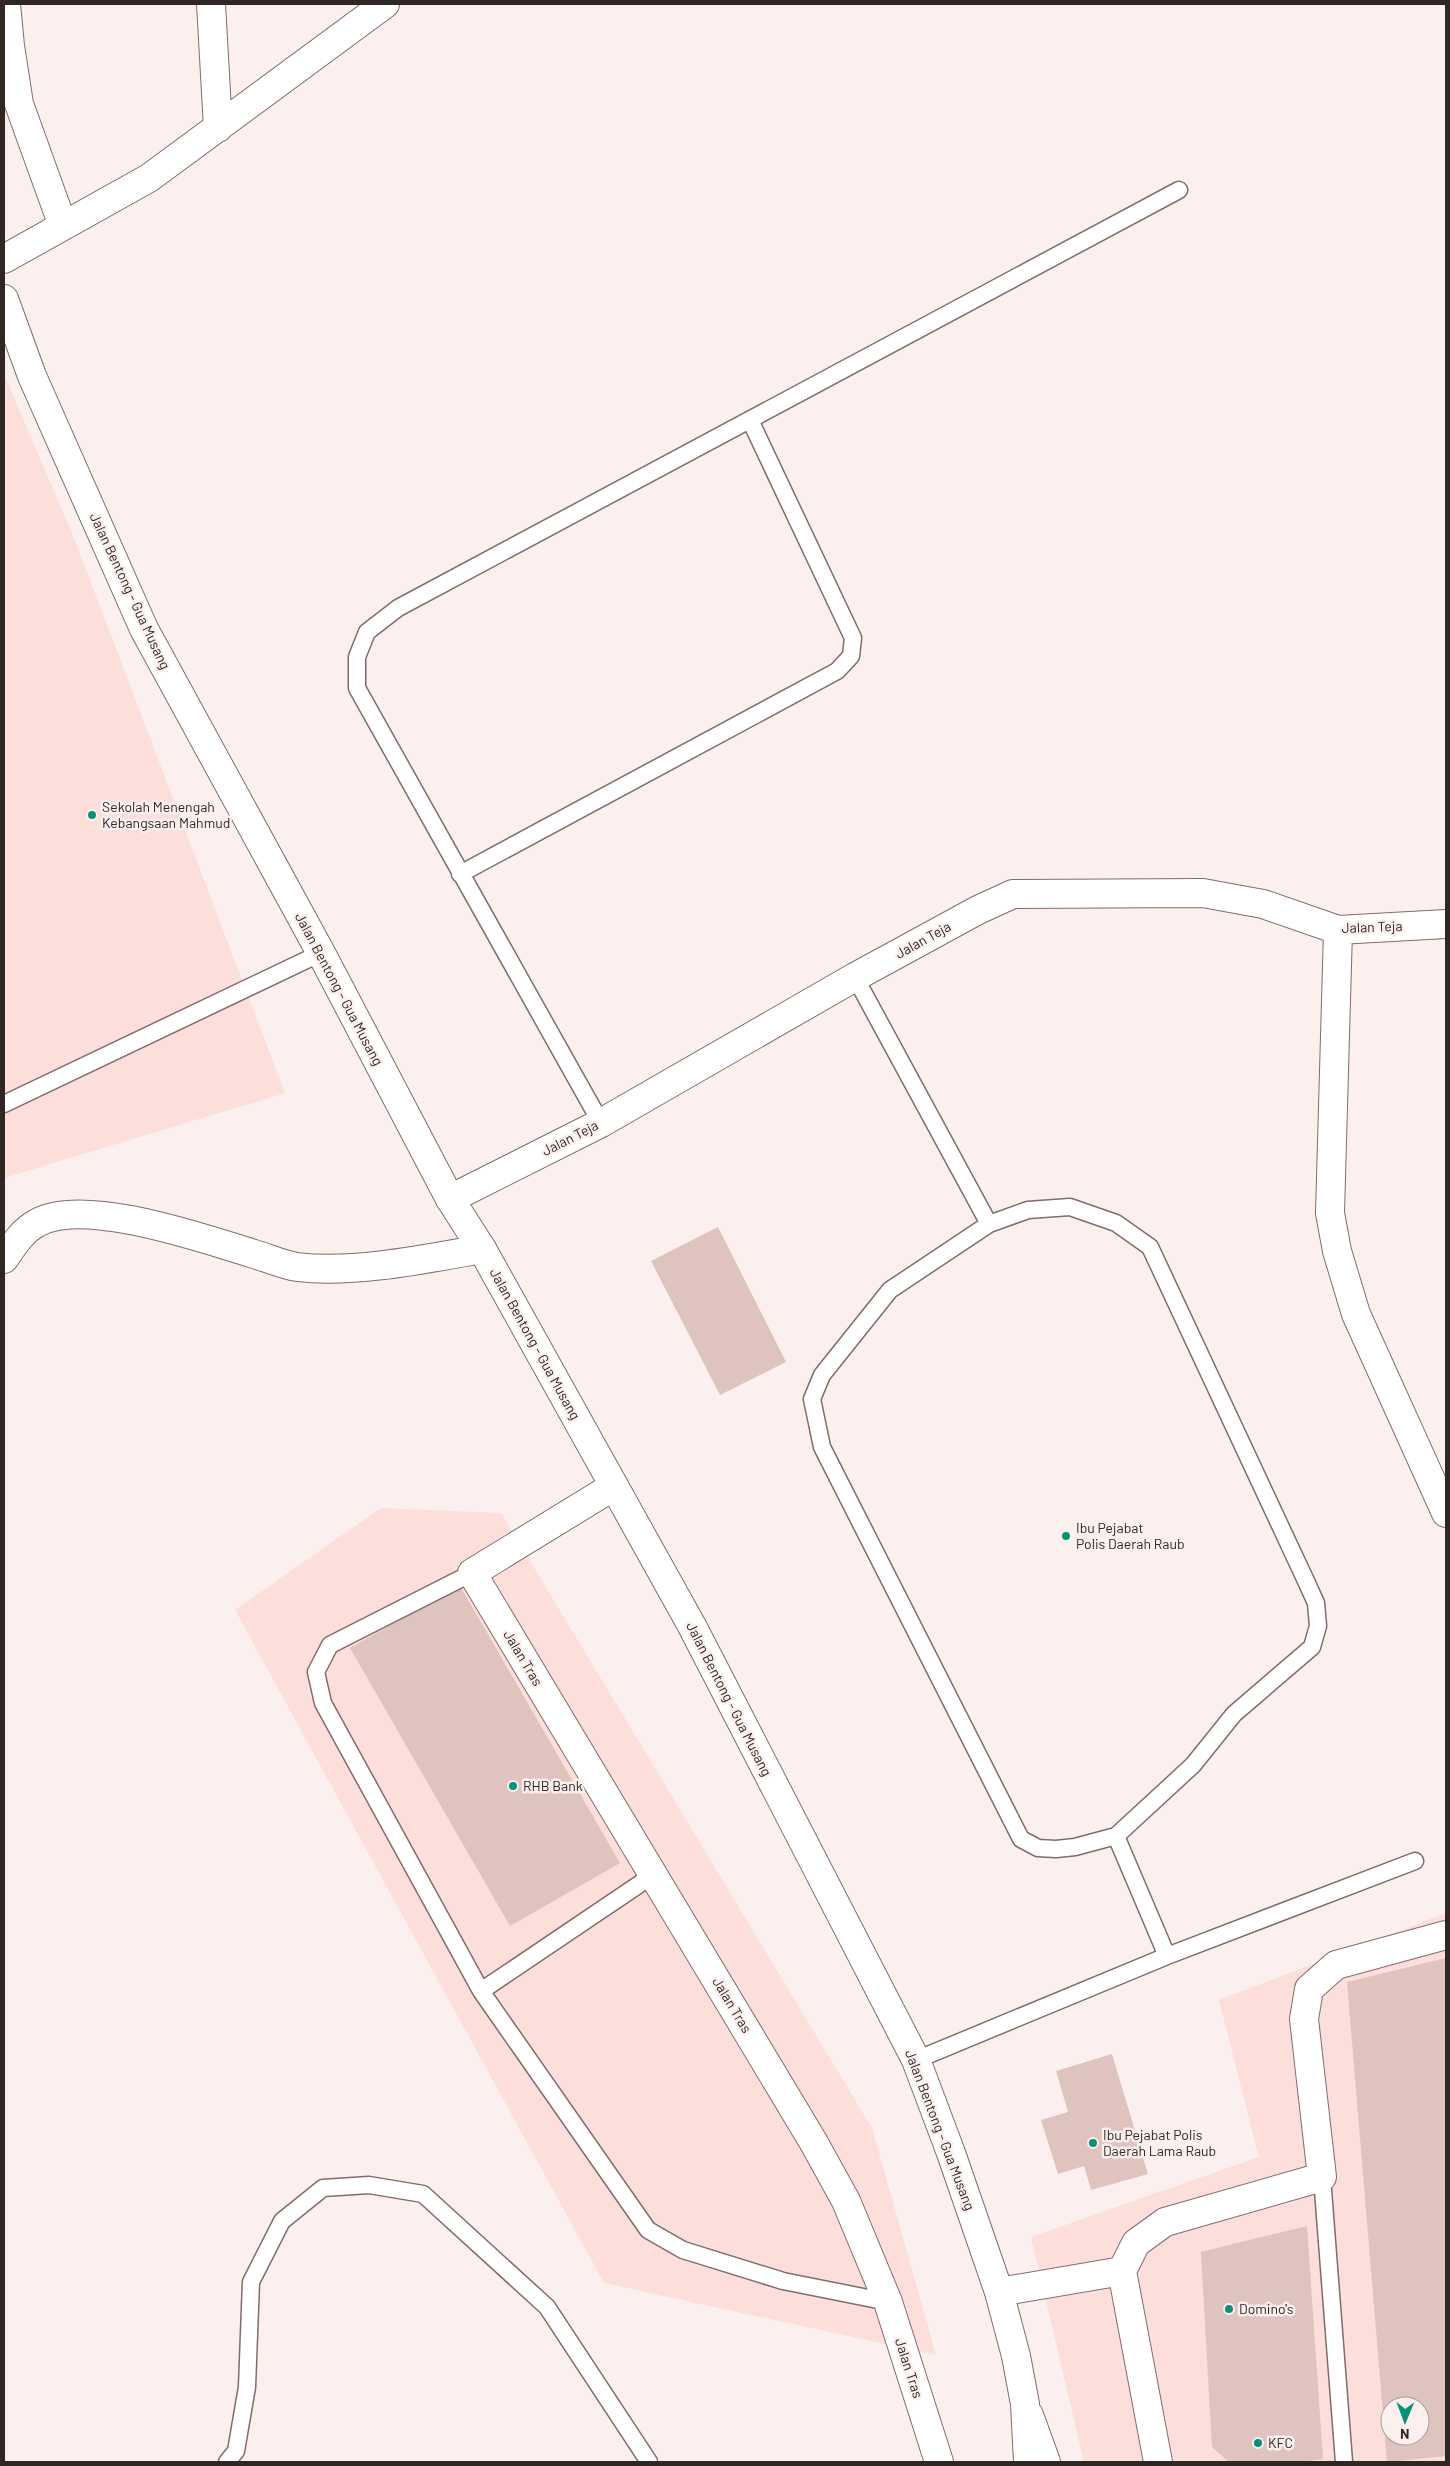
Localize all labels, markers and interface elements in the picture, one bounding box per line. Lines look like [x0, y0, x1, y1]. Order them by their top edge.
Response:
street label: Jalan Bentong - Gua Musang [87, 510, 174, 672]
place label: Sekolah Menengah Kebangsaan Mahmud [102, 798, 230, 831]
marker: Sekolah Menengah Kebangsaan Mahmud [86, 809, 98, 821]
street label: Jalan Bentong - Gua Musang [292, 909, 387, 1068]
street label: Jalan Teja [892, 917, 954, 962]
street label: Jalan Teja [1341, 917, 1403, 936]
street label: Jalan Teja [539, 1116, 601, 1159]
street label: Jalan Bentong - Gua Musang [487, 1265, 584, 1423]
place label: Ibu Pejabat Polis Daerah Raub [1076, 1519, 1185, 1552]
marker: Ibu Pejabat Polis Daerah Raub [1060, 1530, 1072, 1542]
street label: Jalan Bentong - Gua Musang [683, 1619, 776, 1779]
street label: Jalan Tras [500, 1627, 547, 1689]
place label: RHB Bank [523, 1777, 583, 1794]
marker: RHB Bank [507, 1780, 519, 1792]
street label: Jalan Tras [709, 1974, 756, 2036]
street label: Jalan Bentong - Gua Musang [902, 2047, 979, 2213]
place label: Ibu Pejabat Polis Daerah Lama Raub [1103, 2126, 1216, 2159]
marker: Ibu Pejabat Polis Daerah Lama Raub [1087, 2137, 1099, 2149]
place label: Domino's [1239, 2300, 1294, 2317]
marker: Domino's [1223, 2303, 1235, 2315]
street label: Jalan Tras [892, 2336, 927, 2400]
north arrow [1380, 2396, 1430, 2446]
text: N [1400, 2426, 1410, 2443]
place label: KFC [1268, 2434, 1293, 2451]
marker: KFC [1252, 2437, 1264, 2449]

